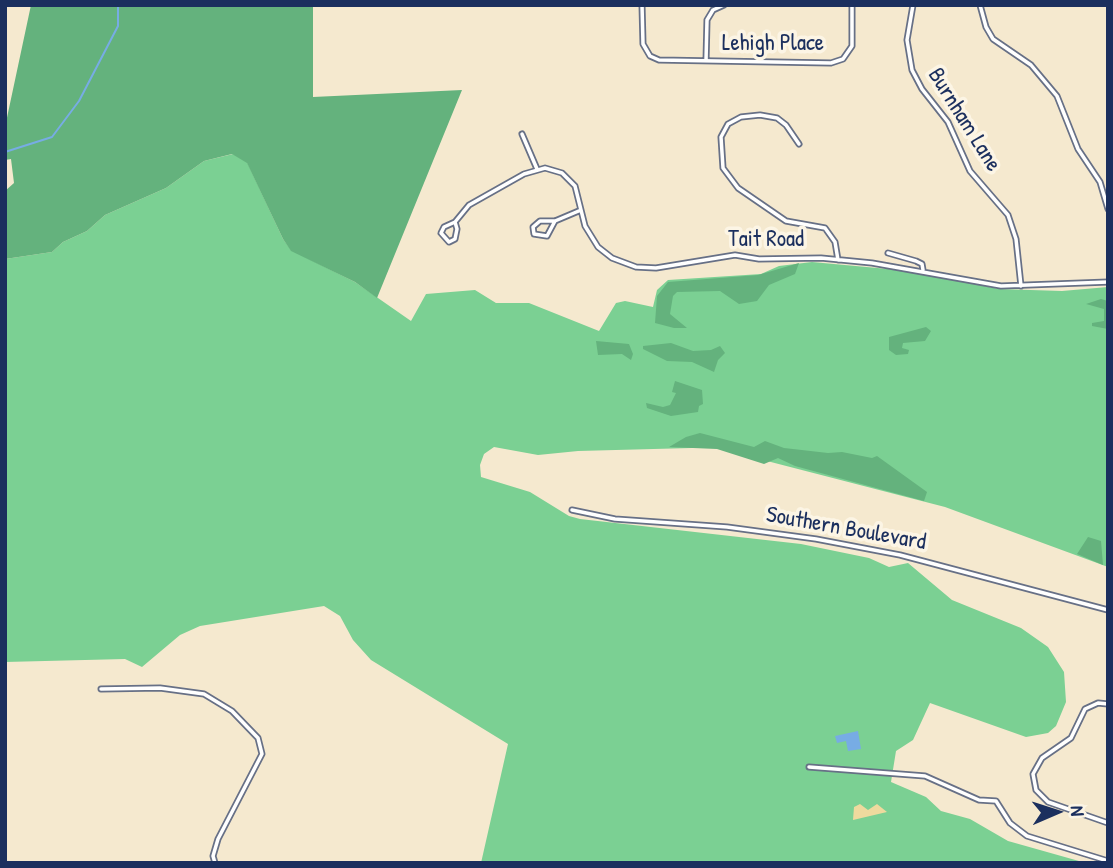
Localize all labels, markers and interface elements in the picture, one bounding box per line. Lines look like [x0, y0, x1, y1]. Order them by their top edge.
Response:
street label: Lehigh Place [722, 30, 824, 58]
street label: Burnham Lane [921, 63, 1007, 177]
street label: Tait Road [728, 226, 804, 254]
street label: Southern Boulevard [764, 501, 928, 557]
north arrow [1022, 777, 1092, 847]
text: N [1065, 805, 1091, 817]

